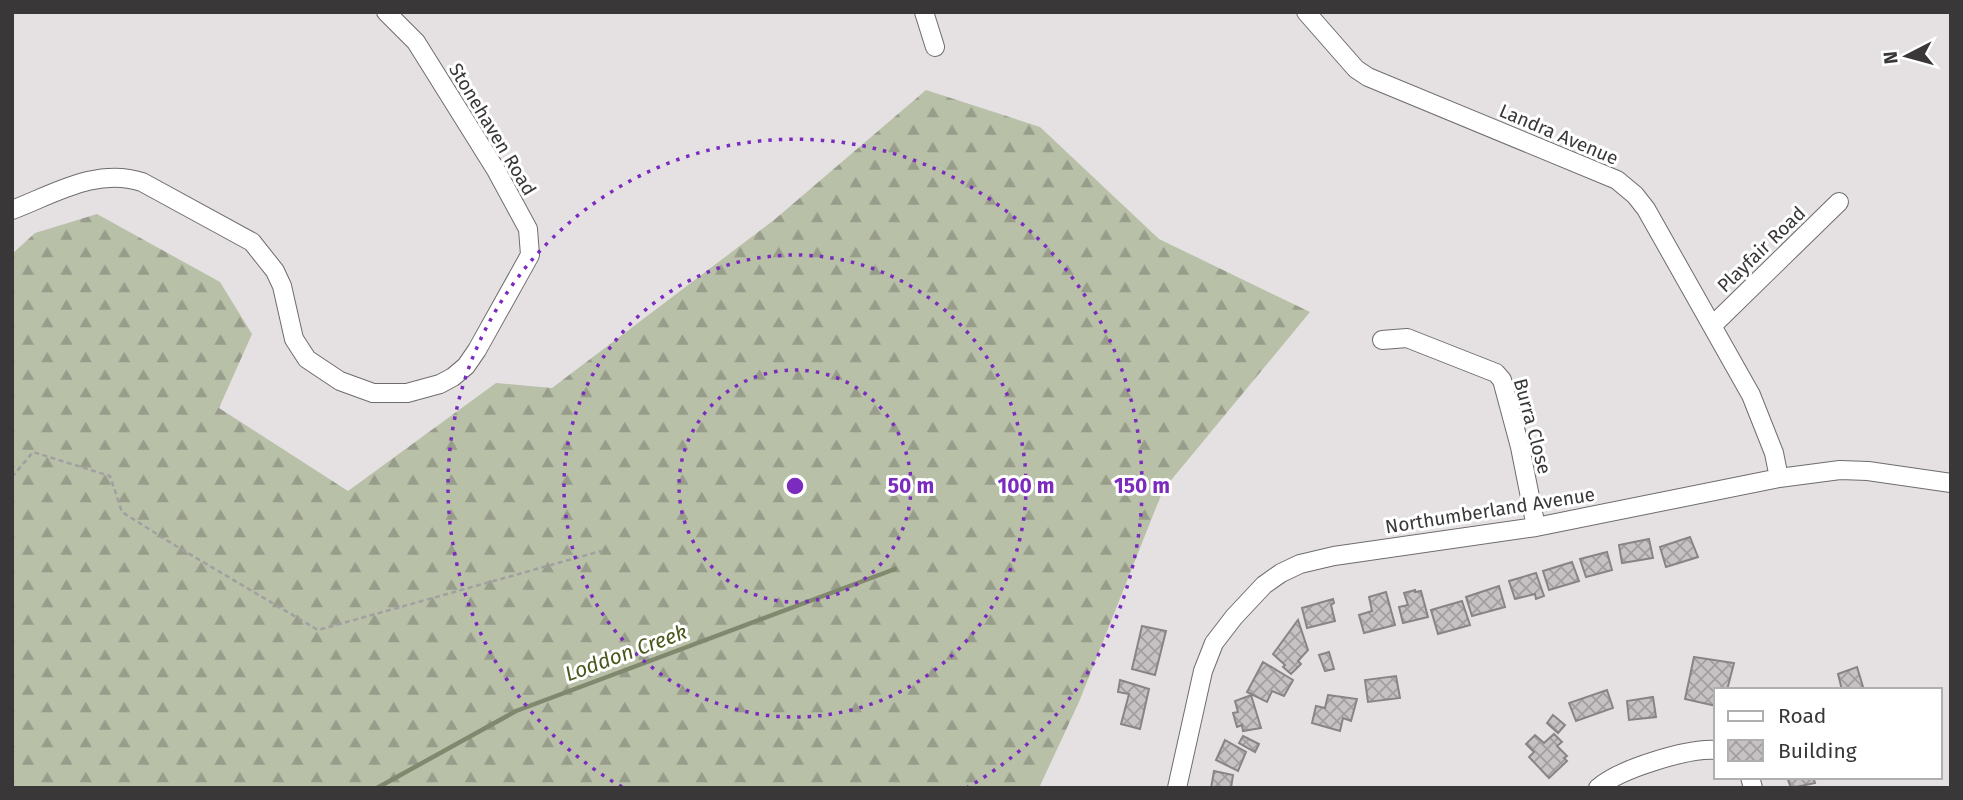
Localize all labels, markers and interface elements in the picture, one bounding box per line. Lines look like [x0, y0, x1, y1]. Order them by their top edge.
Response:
north arrow [1872, 21, 1942, 91]
text: N [1878, 50, 1903, 65]
street label: Stonehaven Road [444, 59, 541, 200]
street label: Landra Avenue [1496, 99, 1622, 170]
street label: Playfair Road [1713, 202, 1810, 297]
street label: Burra Close [1509, 376, 1556, 477]
text: 50 m [888, 473, 934, 499]
text: 100 m [997, 473, 1055, 499]
text: 150 m [1114, 473, 1170, 499]
centre of rings [783, 474, 807, 498]
street label: Northumberland Avenue [1384, 483, 1597, 538]
water label: Loddon Creek [561, 619, 691, 687]
legend [1714, 688, 1942, 779]
text: Road [1778, 703, 1826, 729]
text: Building [1778, 738, 1857, 764]

